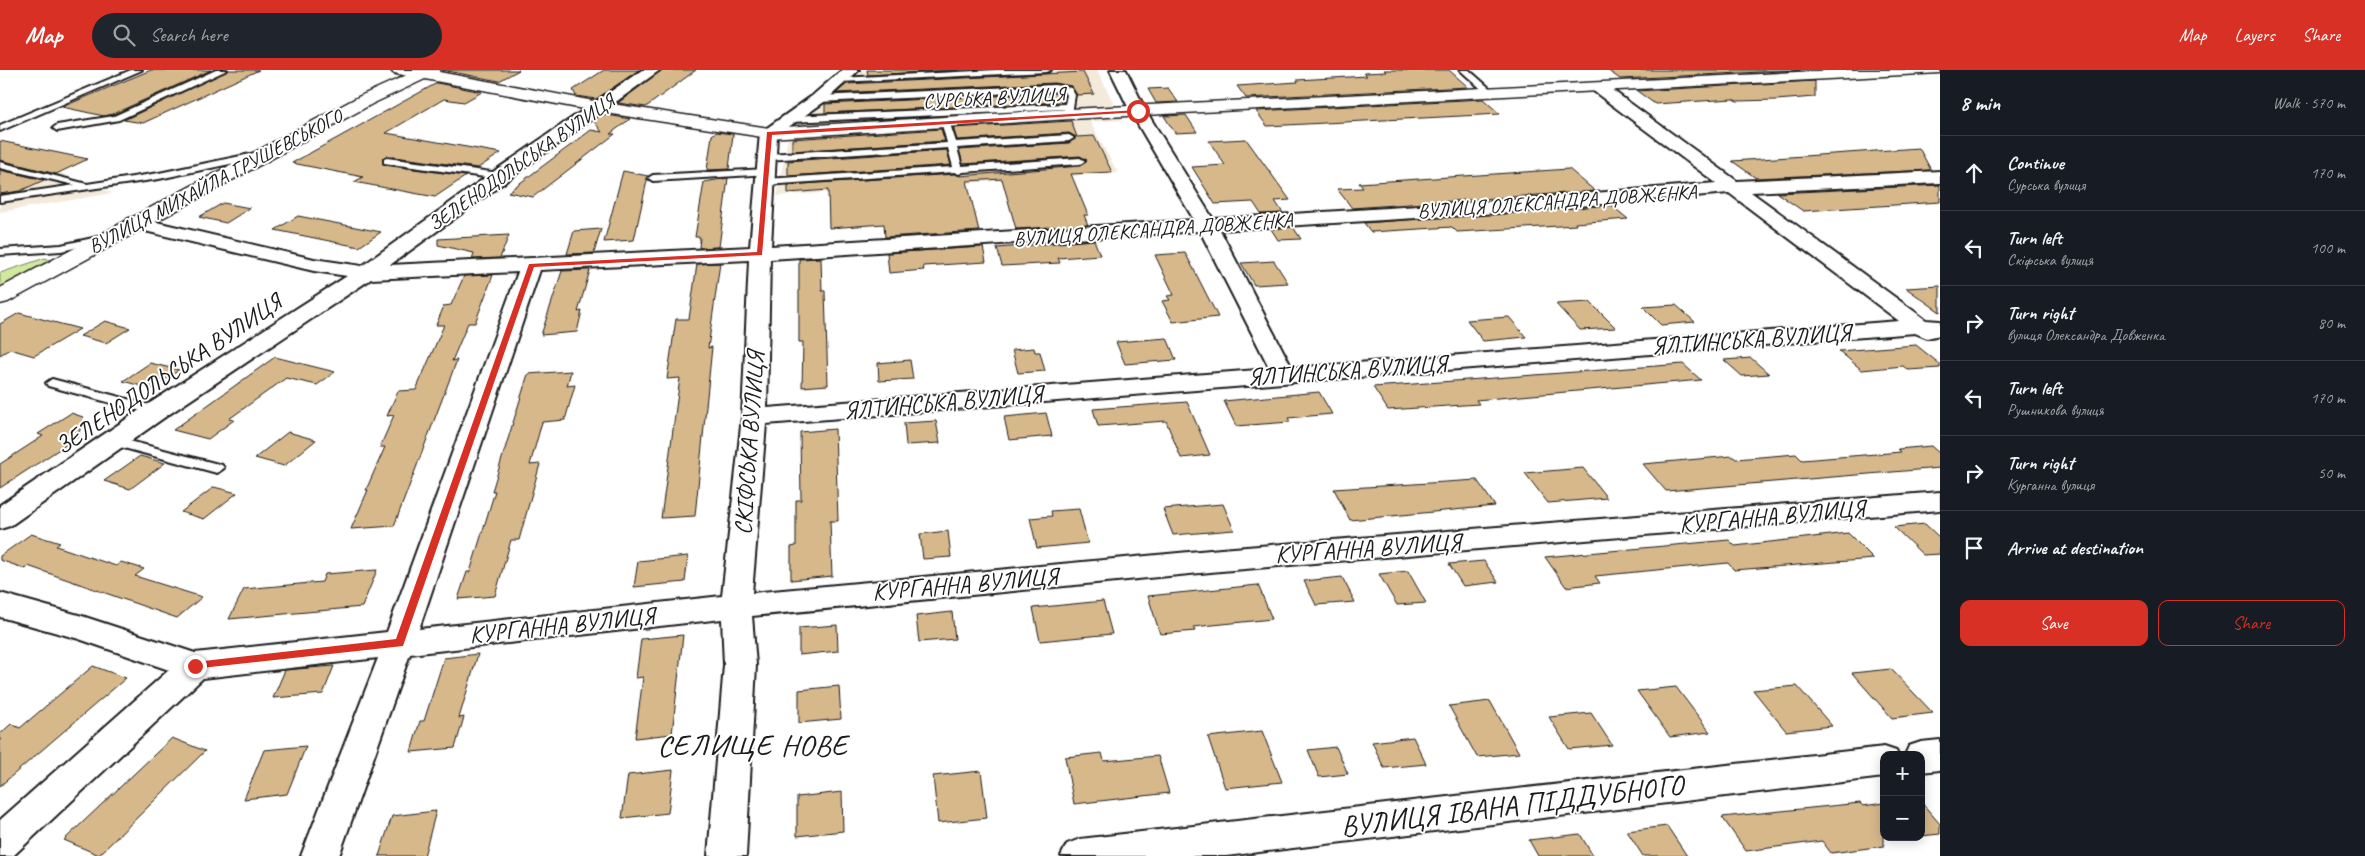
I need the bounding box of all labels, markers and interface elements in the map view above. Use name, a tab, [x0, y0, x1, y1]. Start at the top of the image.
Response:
search box	[92, 13, 442, 58]
text: Map	[25, 20, 62, 50]
icon: search	[110, 21, 138, 49]
text: Search here	[150, 23, 228, 47]
text: Map	[2179, 24, 2207, 46]
text: Layers	[2235, 24, 2274, 46]
text: Share	[2302, 24, 2340, 46]
street label: СУРСЬКА ВУЛИЦЯ	[923, 81, 1068, 114]
street label: ЗЕЛЕНОДОЛЬСЬКА ВУЛИЦЯ	[423, 87, 622, 236]
text: 8 min	[1960, 90, 2000, 116]
text: Walk · 570 m	[2273, 93, 2345, 113]
route start	[1127, 100, 1150, 123]
street label: ВУЛИЦЯ МИХАЙЛА ГРУШЕВСЬКОГО	[84, 103, 348, 259]
text: Continue	[2007, 151, 2064, 175]
icon: ahead	[1960, 159, 1988, 187]
text: 170 m	[2311, 163, 2345, 183]
text: Сурська вулиця	[2007, 175, 2085, 195]
street label: ВУЛИЦЯ ОЛЕКСАНДРА ДОВЖЕНКА	[1417, 179, 1698, 224]
street label: ВУЛИЦЯ ОЛЕКСАНДРА ДОВЖЕНКА	[1013, 207, 1294, 252]
text: Turn left	[2007, 226, 2062, 250]
icon: left	[1960, 234, 1988, 262]
text: 100 m	[2311, 238, 2345, 258]
text: Скіфська вулиця	[2007, 250, 2093, 270]
street label: ЗЕЛЕНОДОЛЬСЬКА ВУЛИЦЯ	[49, 285, 290, 461]
text: Turn right	[2007, 301, 2074, 325]
icon: right	[1960, 309, 1988, 337]
text: 80 m	[2318, 313, 2345, 333]
street label: ЯЛТИНСЬКА ВУЛИЦЯ	[1650, 317, 1855, 361]
text: вулиця Олександра Довженка	[2007, 325, 2164, 345]
street label: СКІФСЬКА ВУЛИЦЯ	[728, 346, 771, 536]
street label: ЯЛТИНСЬКА ВУЛИЦЯ	[1246, 348, 1451, 392]
text: Turn left	[2007, 376, 2062, 400]
street label: ЯЛТИНСЬКА ВУЛИЦЯ	[842, 378, 1047, 426]
icon: left	[1960, 384, 1988, 412]
text: 170 m	[2311, 388, 2345, 408]
text: Рушникова вулиця	[2007, 400, 2103, 420]
text: Turn right	[2007, 451, 2074, 475]
icon: right	[1960, 459, 1988, 487]
text: 50 m	[2318, 463, 2345, 483]
text: Курганна вулиця	[2007, 475, 2094, 495]
street label: КУРГАННА ВУЛИЦЯ	[1678, 493, 1869, 539]
street label: КУРГАННА ВУЛИЦЯ	[1274, 526, 1465, 569]
icon: arrive	[1960, 534, 1988, 562]
text: Arrive at destination	[2007, 536, 2143, 560]
street label: КУРГАННА ВУЛИЦЯ	[871, 561, 1062, 607]
street label: КУРГАННА ВУЛИЦЯ	[468, 600, 659, 650]
button: Save	[1960, 600, 2148, 646]
button: Share	[2158, 600, 2345, 646]
route end	[184, 655, 207, 678]
district label: СЕЛИЩЕ НОВЕ	[658, 726, 851, 764]
map controls	[1880, 751, 1925, 841]
button: +	[1880, 751, 1925, 796]
street label: ВУЛИЦЯ ІВАНА ПІДДУБНОГО	[1339, 766, 1689, 845]
button: −	[1880, 796, 1925, 841]

